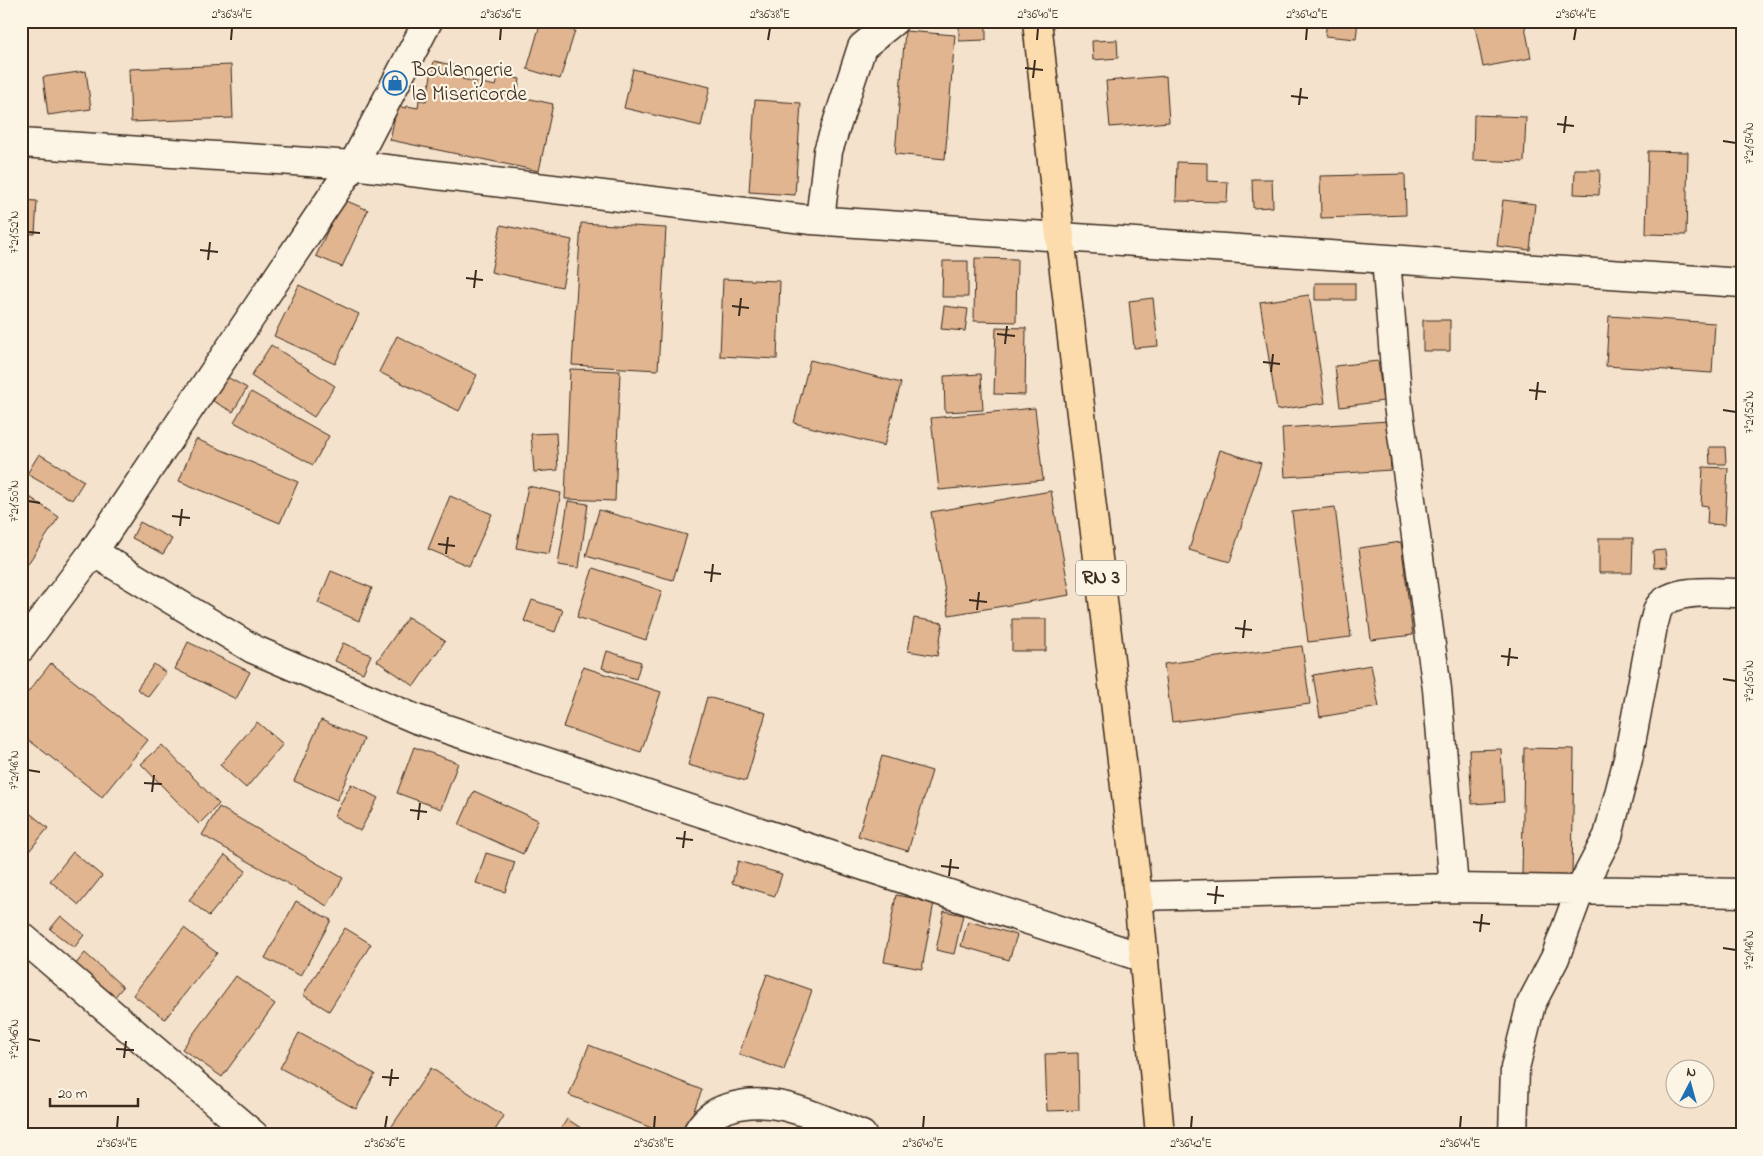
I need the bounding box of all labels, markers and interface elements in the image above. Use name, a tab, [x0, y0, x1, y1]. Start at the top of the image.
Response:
text: 2°36'34"E	[212, 6, 252, 24]
text: 2°36'36"E	[481, 6, 522, 24]
text: 2°36'38"E	[750, 6, 790, 24]
text: 2°36'40"E	[1018, 6, 1058, 24]
text: 2°36'42"E	[1286, 6, 1328, 24]
text: 2°36'44"E	[1556, 6, 1596, 24]
place label: Boulangerie la Misericorde	[411, 56, 528, 110]
shop icon: Boulangerie la Misericorde	[382, 70, 408, 96]
text: 7°21'54"N	[1741, 122, 1759, 164]
text: 7°21'52"N	[6, 211, 24, 253]
text: 7°21'52"N	[1741, 391, 1759, 433]
text: 7°21'50"N	[6, 480, 24, 522]
road number: RN 3	[1076, 560, 1126, 596]
text: 7°21'50"N	[1741, 660, 1759, 702]
text: 7°21'48"N	[6, 750, 24, 790]
text: 7°21'48"N	[1741, 930, 1759, 970]
text: 7°21'46"N	[6, 1019, 24, 1059]
north arrow	[1666, 1058, 1716, 1108]
text: N	[1685, 1062, 1697, 1083]
scale bar	[50, 1076, 138, 1108]
text: 20 m	[58, 1083, 88, 1105]
text: 2°36'34"E	[97, 1135, 137, 1153]
text: 2°36'36"E	[365, 1135, 406, 1153]
text: 2°36'38"E	[634, 1135, 674, 1153]
text: 2°36'40"E	[903, 1135, 943, 1153]
text: 2°36'42"E	[1170, 1135, 1212, 1153]
text: 2°36'44"E	[1440, 1135, 1480, 1153]

